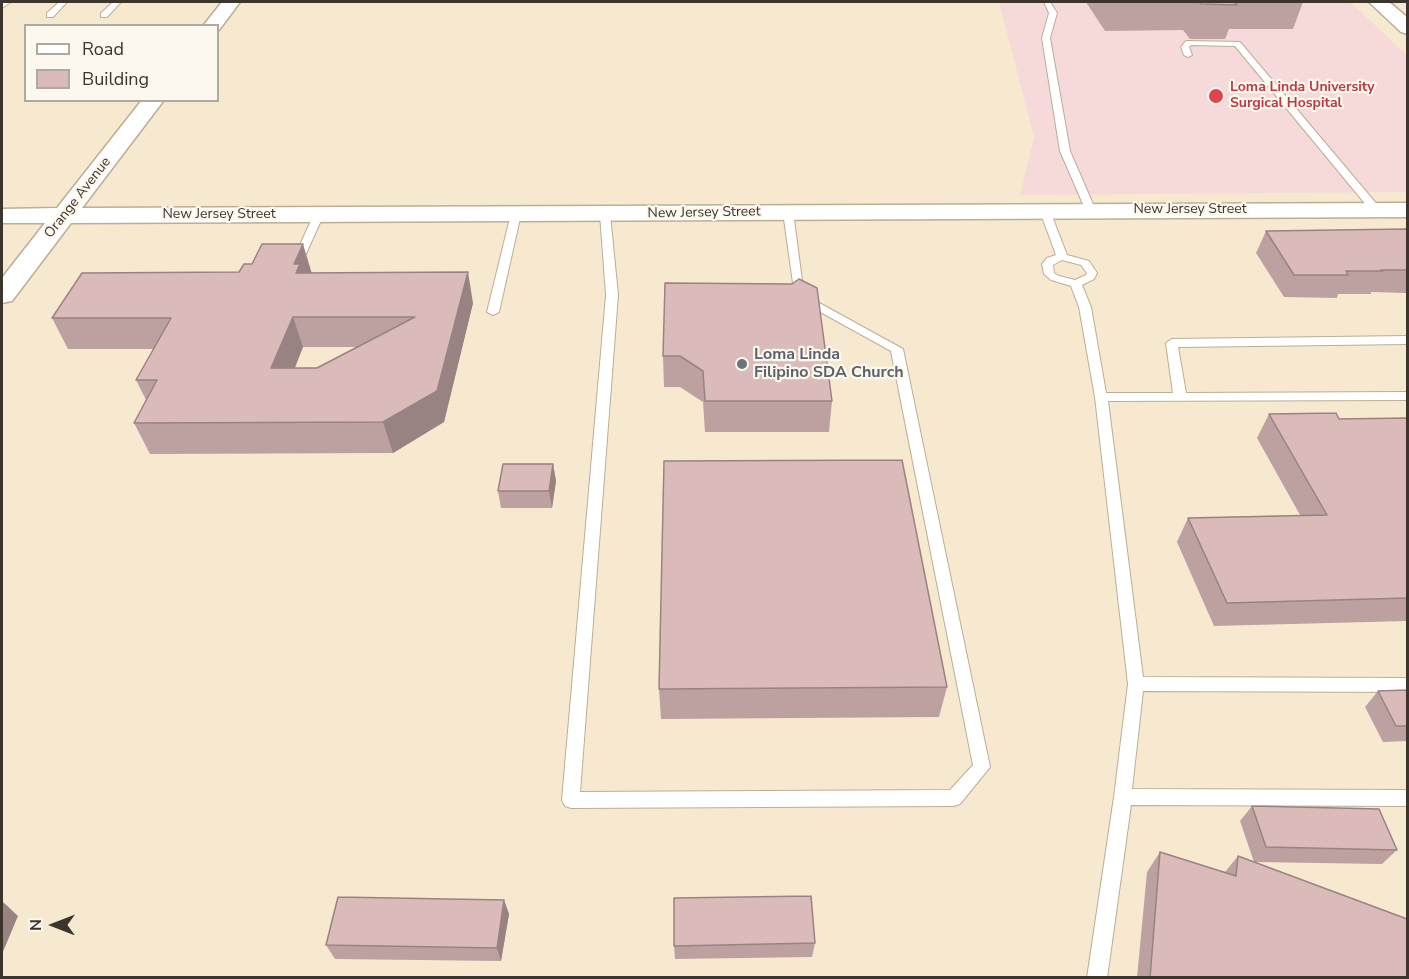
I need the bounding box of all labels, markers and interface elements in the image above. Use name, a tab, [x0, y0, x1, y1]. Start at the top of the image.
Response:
legend	[24, 24, 219, 102]
text: Road	[82, 37, 124, 61]
text: Building	[82, 67, 149, 91]
place label: Loma Linda University Surgical Hospital	[1230, 80, 1375, 112]
marker: Loma Linda University Surgical Hospital	[1207, 87, 1225, 105]
street label: Orange Avenue	[41, 154, 115, 242]
street label: New Jersey Street	[1133, 202, 1247, 218]
street label: New Jersey Street	[647, 204, 761, 222]
street label: New Jersey Street	[162, 207, 276, 223]
place label: Loma Linda Filipino SDA Church	[754, 345, 904, 383]
marker: Loma Linda Filipino SDA Church	[735, 357, 749, 371]
north arrow	[24, 895, 84, 955]
text: N	[25, 919, 47, 931]

